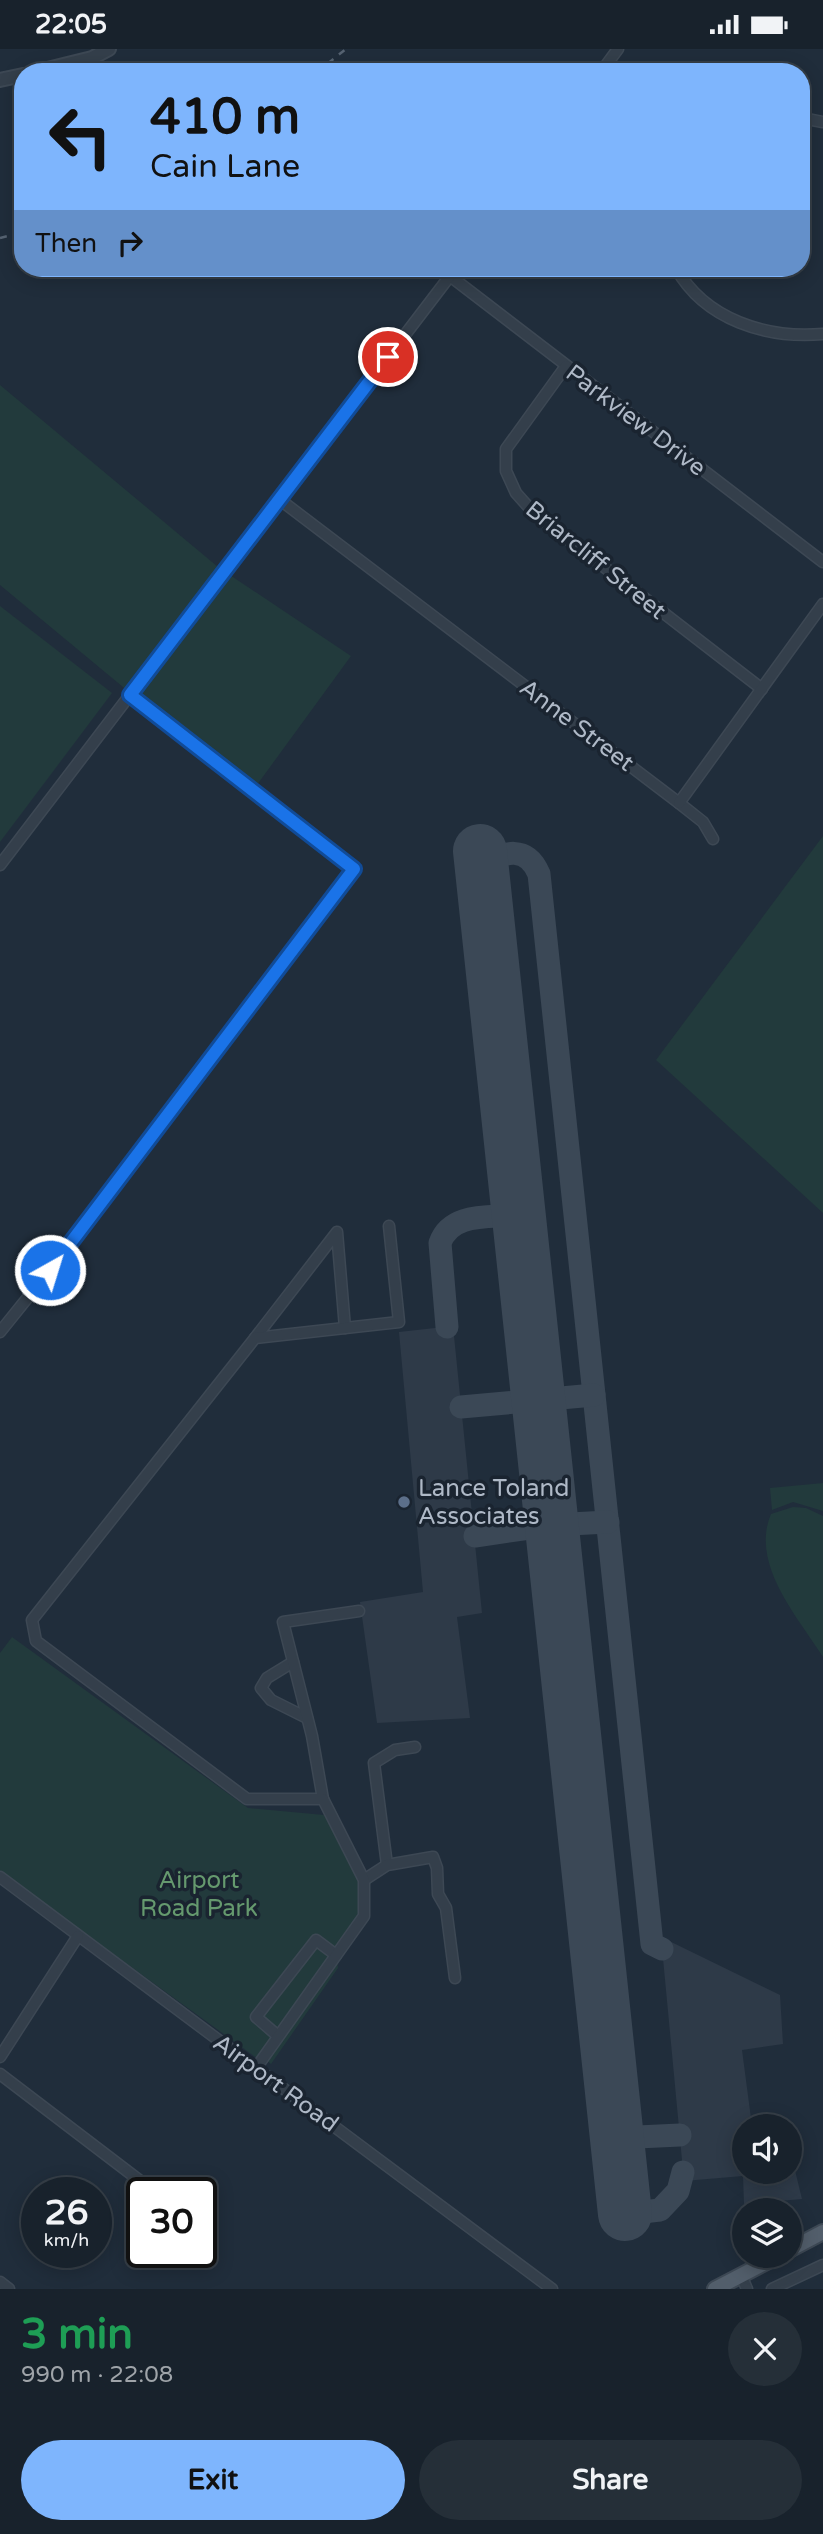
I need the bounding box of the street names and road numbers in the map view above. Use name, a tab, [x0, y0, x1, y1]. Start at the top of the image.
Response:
street label: Parkview Drive	[560, 358, 711, 482]
street label: Briarcliff Street	[520, 495, 672, 626]
street label: Anne Street	[514, 673, 640, 778]
street label: Airport Road	[207, 2028, 344, 2139]

